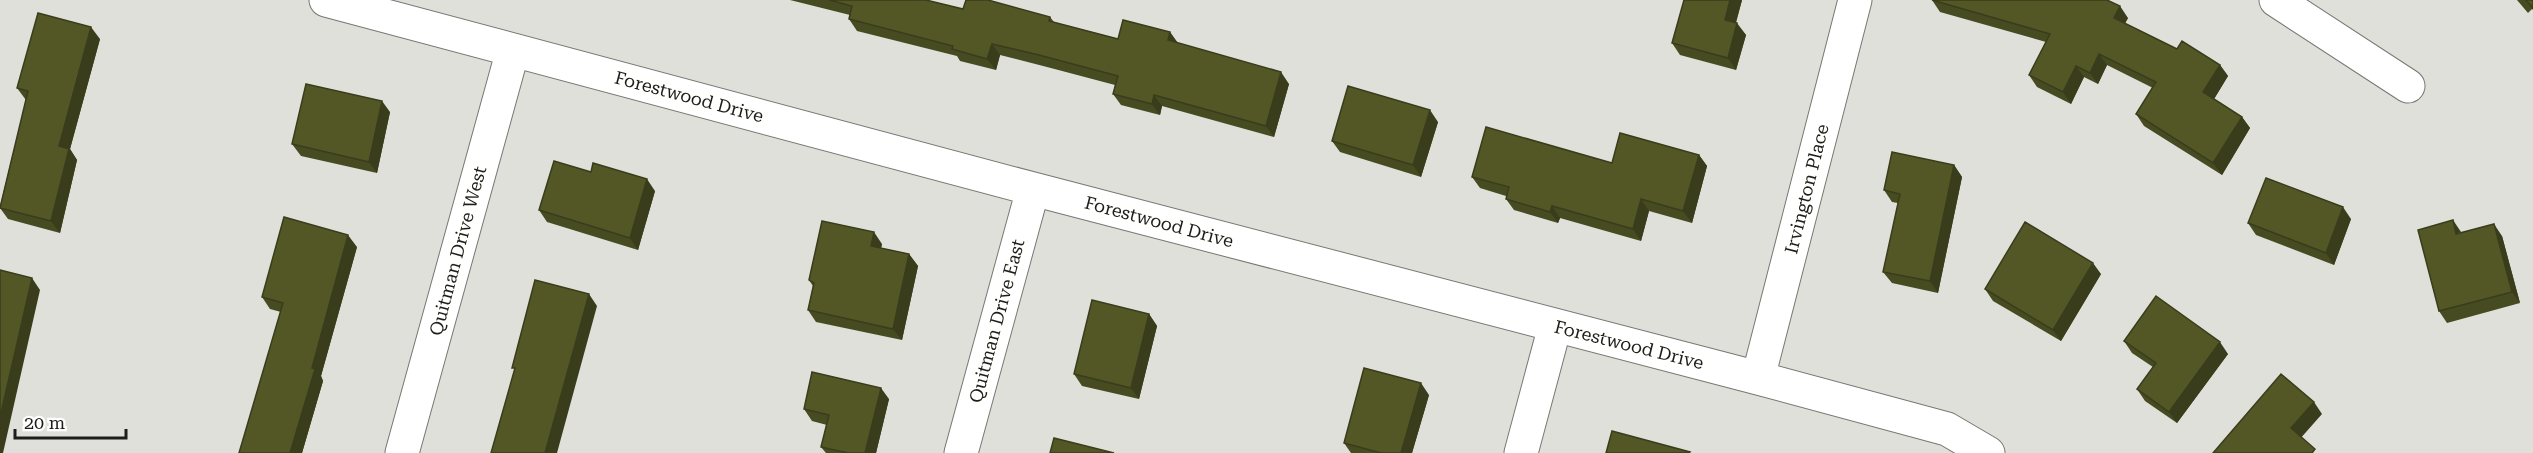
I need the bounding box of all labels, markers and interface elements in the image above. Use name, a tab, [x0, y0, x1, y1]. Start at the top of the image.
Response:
street label: Forestwood Drive	[612, 67, 766, 127]
street label: Irvington Place	[1780, 122, 1833, 256]
street label: Quitman Drive West	[425, 164, 490, 338]
street label: Forestwood Drive	[1082, 192, 1236, 252]
street label: Quitman Drive East	[965, 236, 1029, 405]
street label: Forestwood Drive	[1552, 316, 1706, 373]
scale bar	[15, 402, 126, 440]
text: 20 m	[24, 412, 65, 433]

